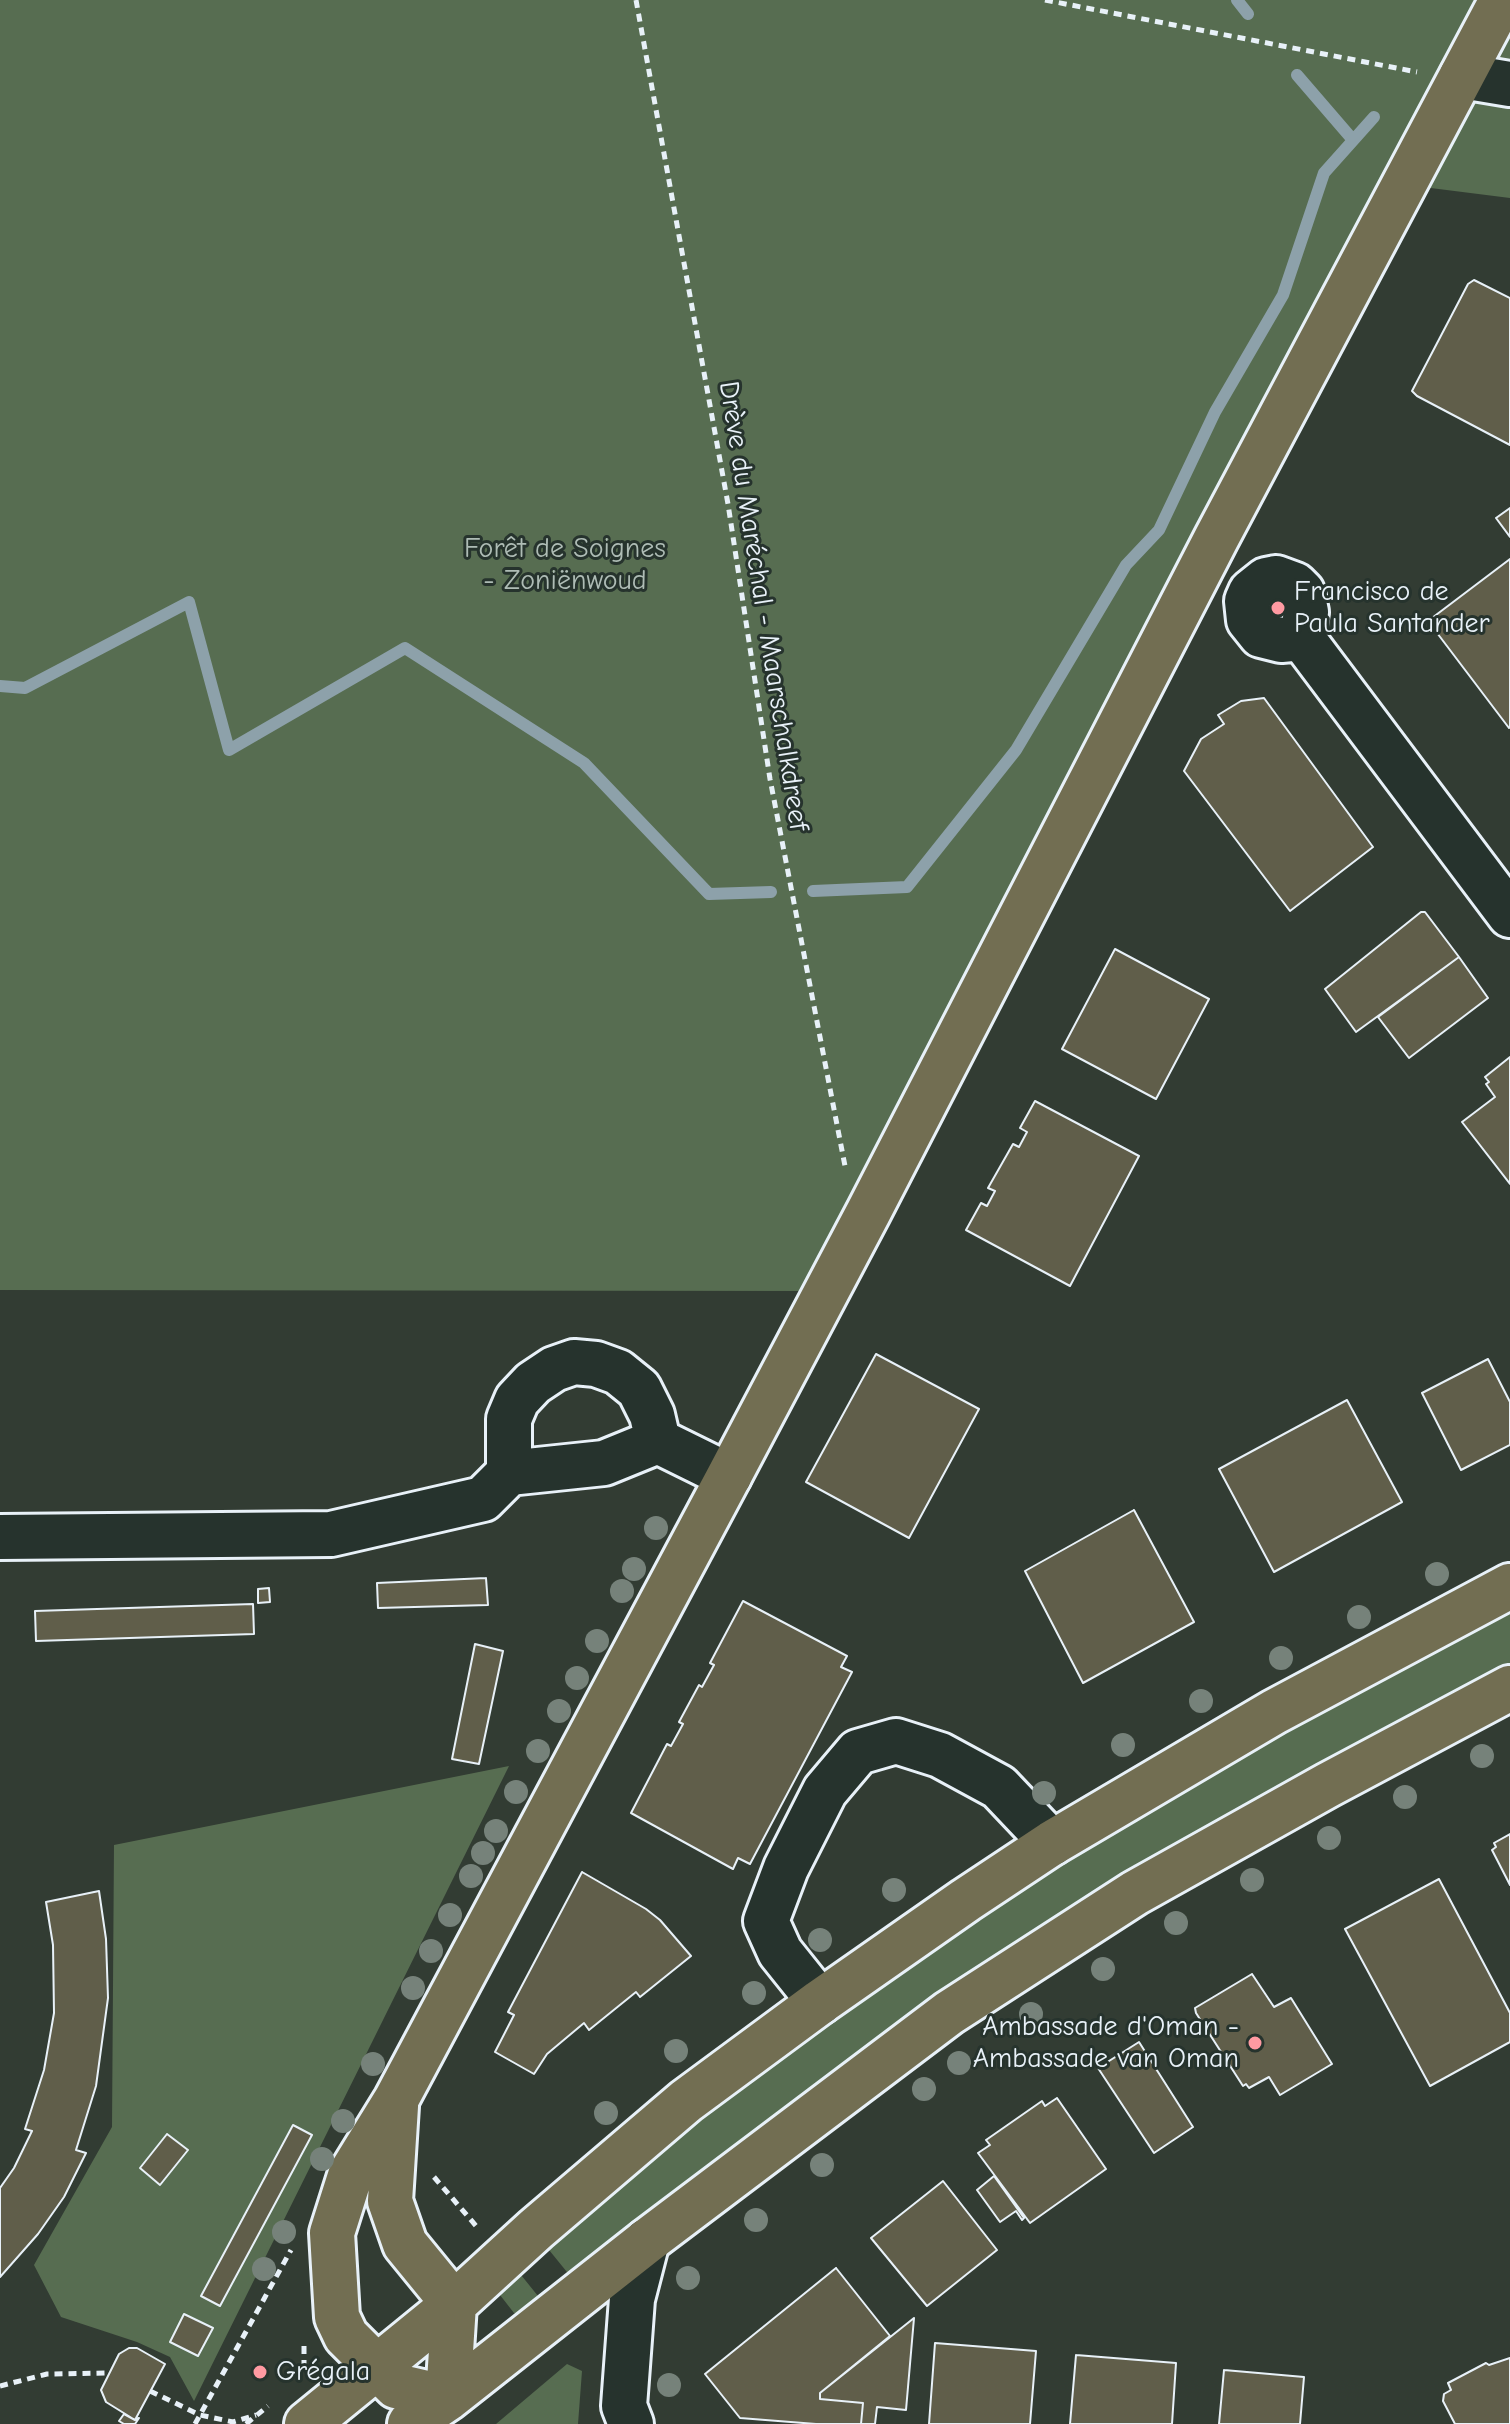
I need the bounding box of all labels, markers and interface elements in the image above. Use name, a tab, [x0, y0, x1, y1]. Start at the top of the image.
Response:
street label: Drève du Maréchal - Maarschalkdreef	[711, 379, 815, 833]
park label: Forêt de Soignes - Zoniënwoud	[464, 532, 666, 598]
place label: Francisco de Paula Santander	[1294, 575, 1490, 641]
marker: Francisco de Paula Santander	[1269, 599, 1287, 617]
place label: Ambassade d'Oman - Ambassade van Oman	[973, 2010, 1239, 2076]
marker: Ambassade d'Oman - Ambassade van Oman	[1246, 2034, 1264, 2052]
place label: Grégala	[276, 2355, 370, 2389]
marker: Grégala	[251, 2363, 269, 2381]

